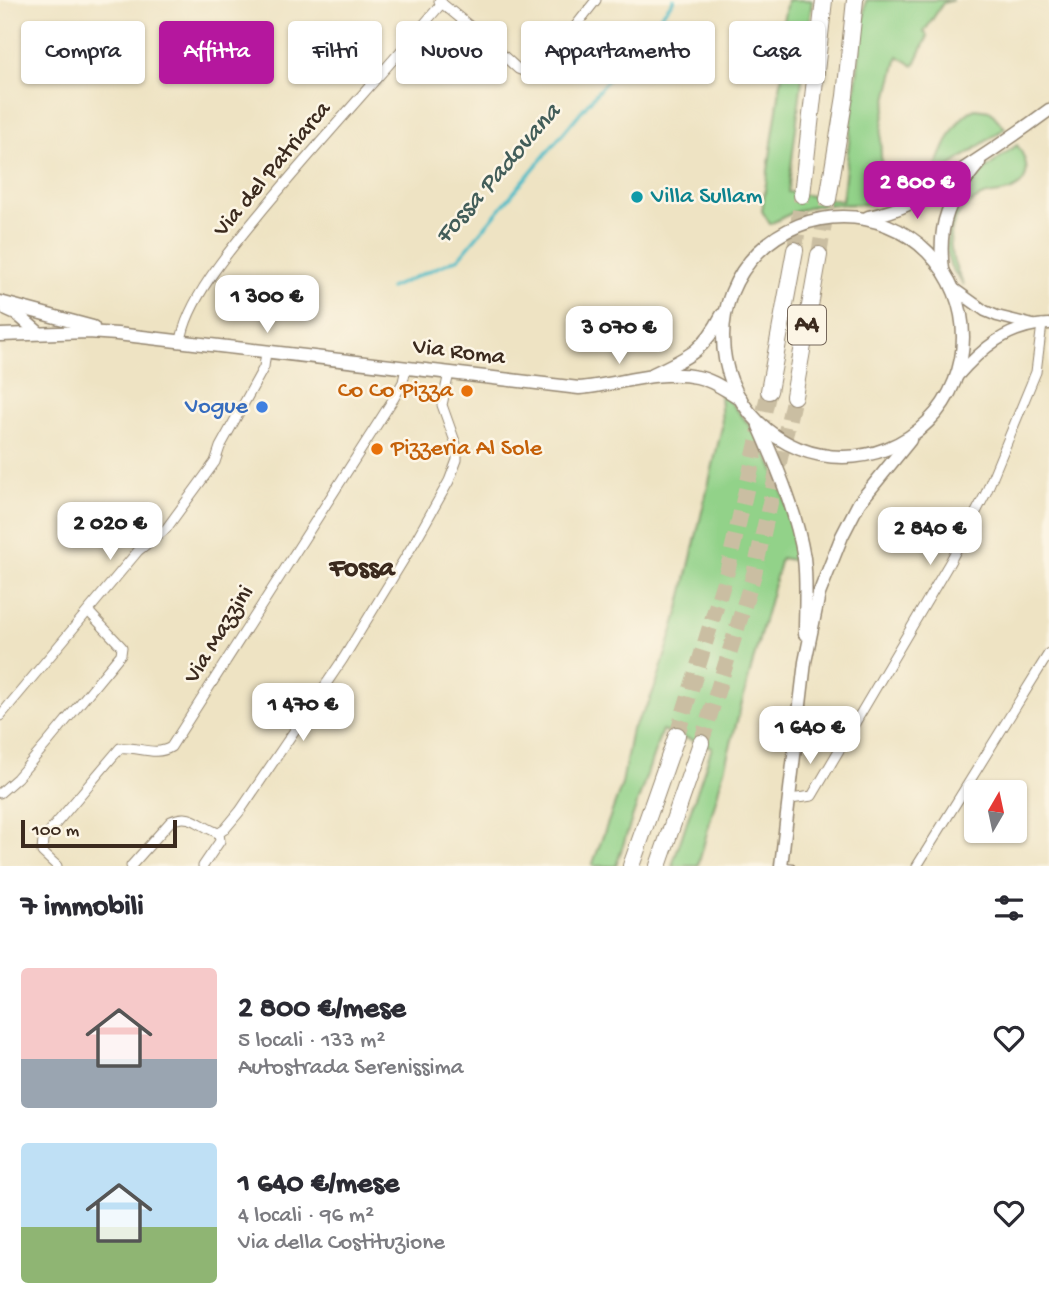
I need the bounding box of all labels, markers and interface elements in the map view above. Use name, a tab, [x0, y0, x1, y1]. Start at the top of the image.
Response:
chip: Compra	[21, 21, 145, 84]
chip: Affitta	[159, 21, 274, 84]
chip: Filtri	[288, 21, 382, 84]
chip: Nuovo	[396, 21, 507, 84]
chip: Appartamento	[521, 21, 715, 84]
chip: Casa	[729, 21, 825, 84]
street label: Via del Patriarca	[207, 96, 339, 245]
water label: Fossa Padovana	[429, 97, 570, 252]
pin: 2 800 €	[852, 162, 982, 221]
text: 2 800 €	[880, 170, 954, 197]
place label: Villa Sullam	[650, 183, 762, 212]
marker: Villa Sullam	[629, 189, 645, 205]
pin: 1 300 €	[202, 276, 332, 335]
text: 1 300 €	[231, 284, 303, 311]
pin: 3 070 €	[554, 306, 684, 366]
road number: A4	[788, 306, 826, 344]
text: 3 070 €	[582, 315, 656, 342]
street label: Via Roma	[410, 333, 508, 373]
place label: Co Co Pizza	[338, 377, 454, 406]
marker: Co Co Pizza	[459, 383, 475, 399]
place label: Vogue	[184, 393, 249, 422]
marker: Vogue	[254, 399, 270, 415]
place label: Pizzeria Al Sole	[390, 435, 543, 464]
marker: Pizzeria Al Sole	[369, 441, 385, 457]
pin: 2 020 €	[45, 503, 175, 562]
pin: 2 840 €	[865, 508, 995, 567]
text: 2 020 €	[73, 511, 147, 538]
text: 2 840 €	[894, 516, 966, 543]
district label: Fossa	[328, 553, 396, 586]
street label: Via Mazzini	[178, 580, 262, 690]
pin: 1 470 €	[238, 684, 368, 743]
text: 1 470 €	[268, 692, 338, 719]
pin: 1 640 €	[745, 706, 875, 766]
text: 1 640 €	[775, 715, 845, 742]
north arrow	[964, 780, 1027, 844]
map controls	[964, 780, 1027, 843]
scale bar	[21, 817, 177, 849]
text: 100 m	[32, 820, 79, 843]
icon: filters	[990, 889, 1028, 927]
text: 7 immobili	[21, 891, 144, 926]
text: 2 800 €/mese	[238, 993, 406, 1028]
icon: home	[77, 996, 161, 1080]
icon: heart	[990, 1019, 1028, 1057]
text: 5 locali · 133 m²	[238, 1028, 385, 1055]
text: Autostrada Serenissima	[238, 1055, 464, 1082]
text: 1 640 €/mese	[238, 1168, 399, 1203]
icon: home	[77, 1171, 161, 1255]
icon: heart	[990, 1194, 1028, 1232]
text: 4 locali · 96 m²	[238, 1203, 374, 1230]
text: Via della Costituzione	[238, 1230, 445, 1257]

